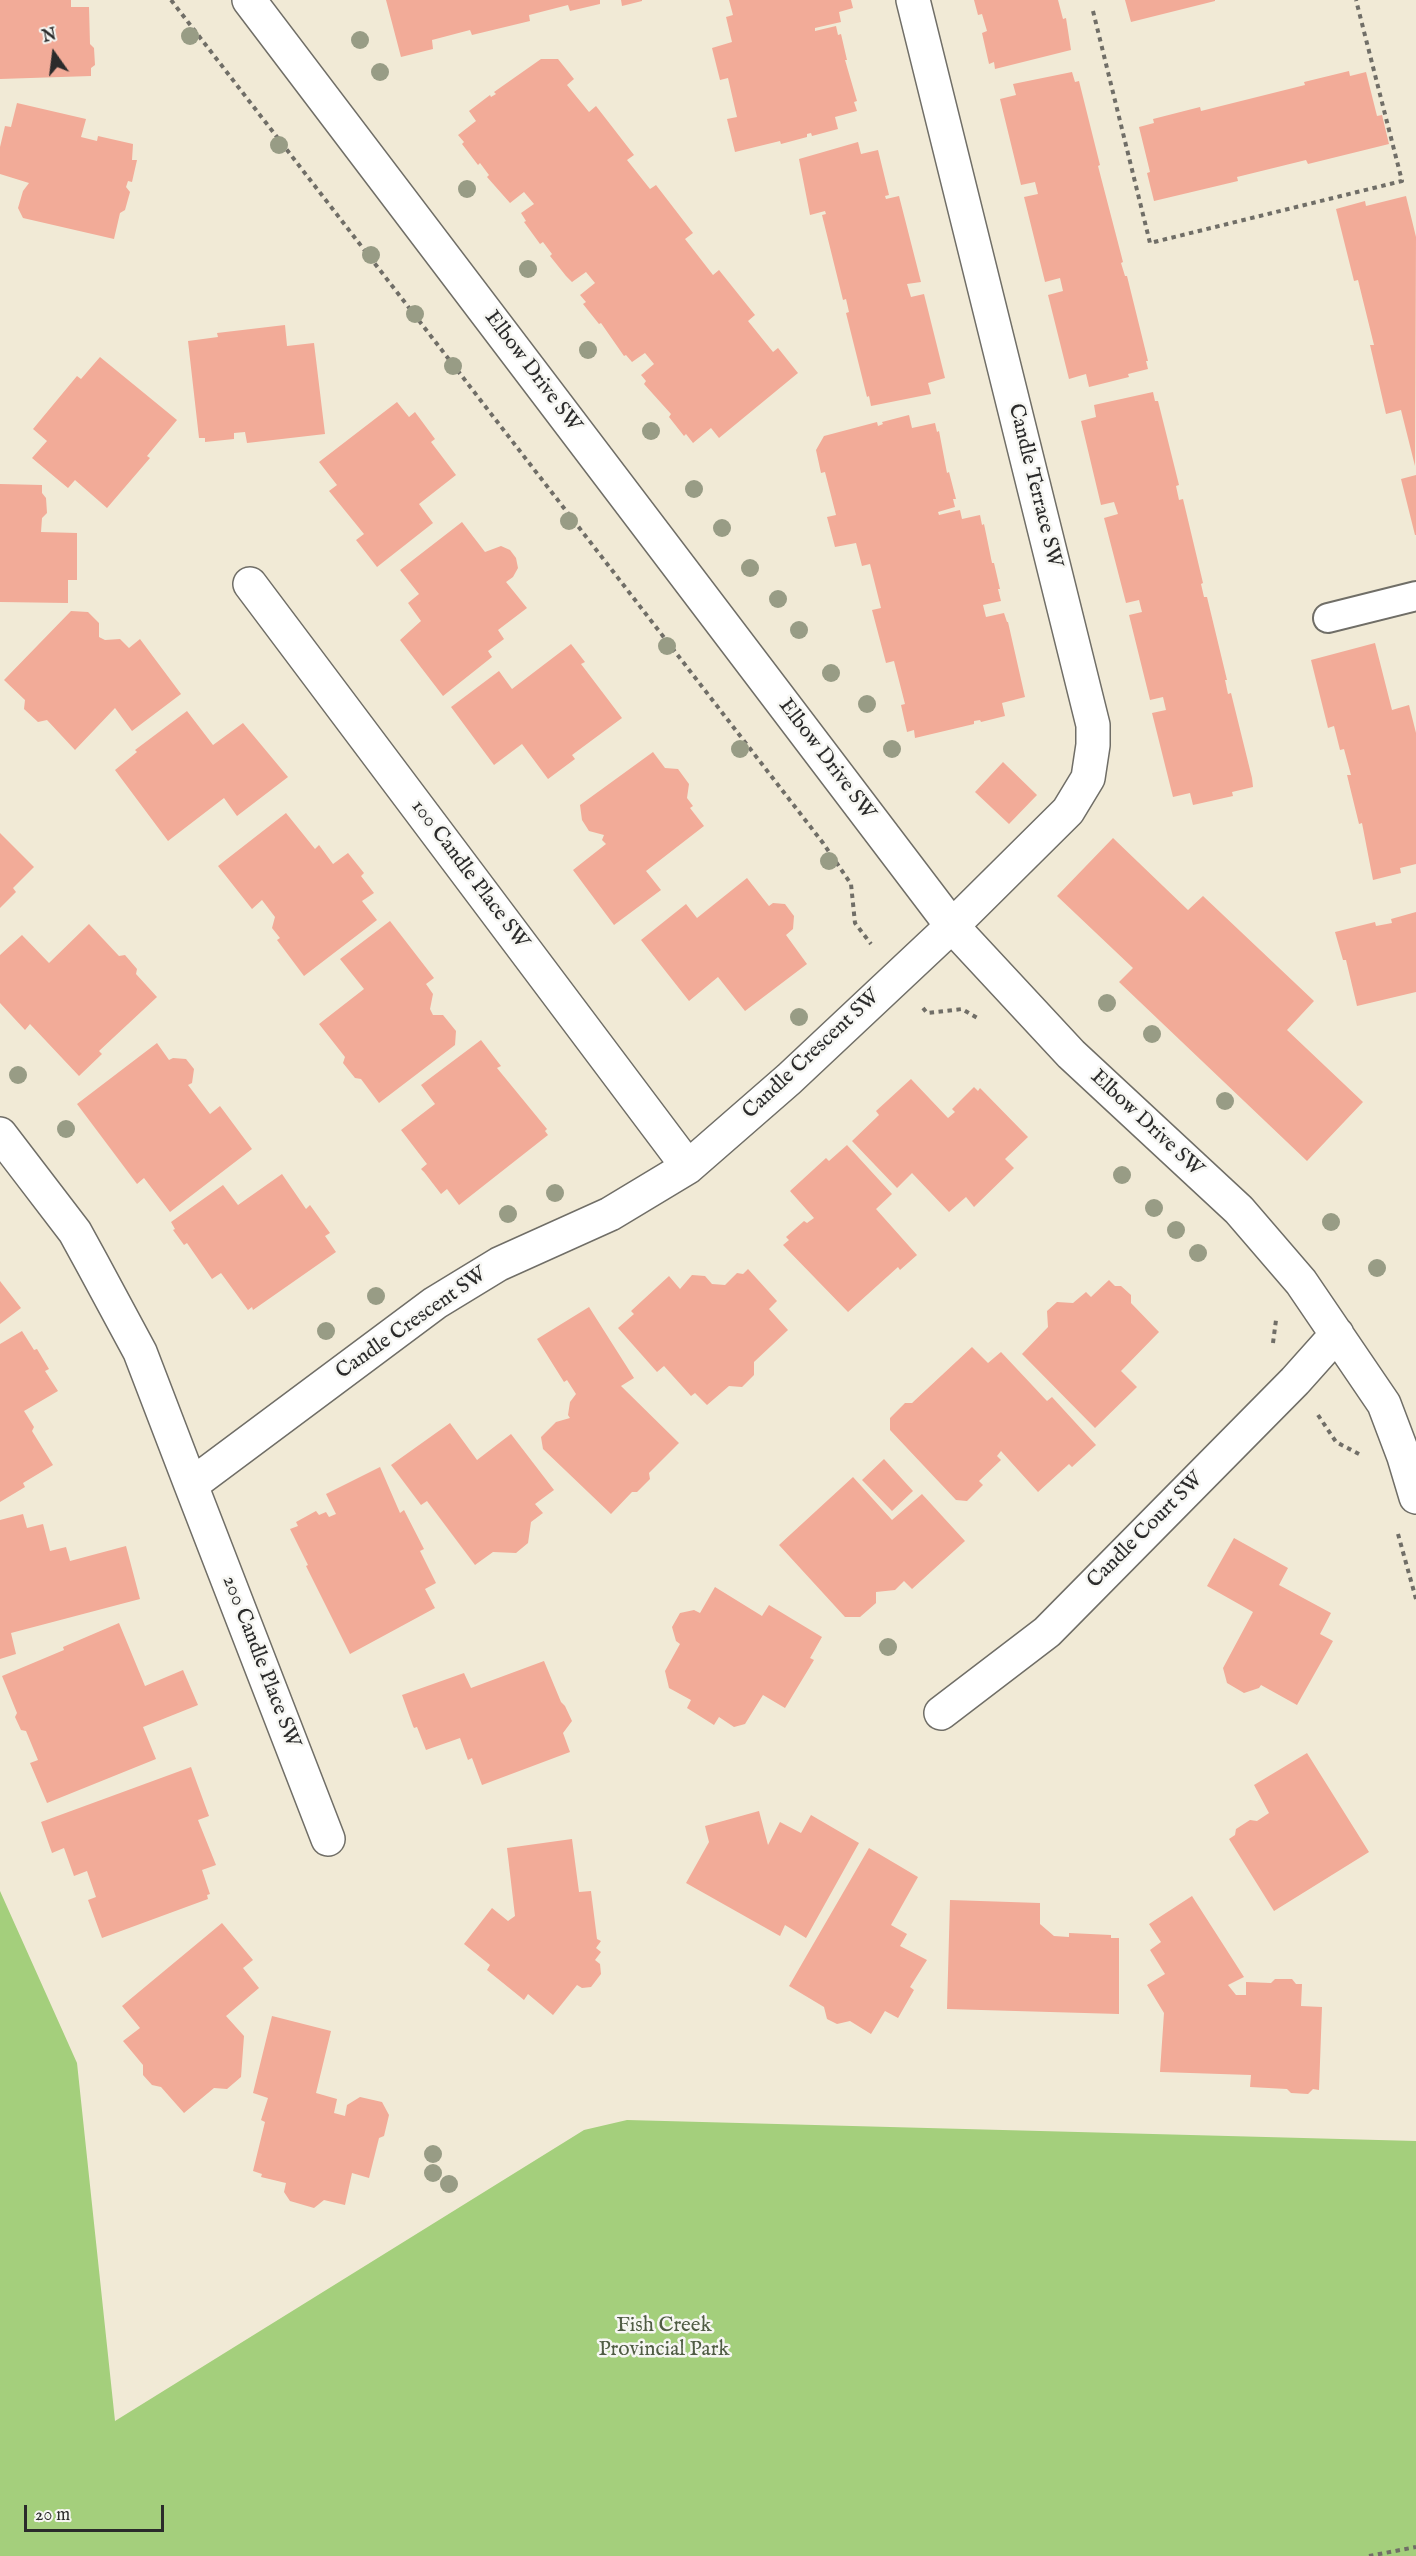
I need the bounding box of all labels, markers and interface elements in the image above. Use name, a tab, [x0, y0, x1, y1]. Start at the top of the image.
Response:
north arrow	[24, 24, 84, 84]
text: N	[41, 25, 59, 48]
street label: Elbow Drive SW	[478, 306, 586, 438]
street label: Candle Terrace SW	[1001, 401, 1067, 571]
street label: Elbow Drive SW	[772, 694, 880, 826]
street label: 100 Candle Place SW	[405, 795, 533, 955]
street label: Candle Crescent SW	[738, 985, 886, 1125]
street label: Elbow Drive SW	[1084, 1065, 1208, 1183]
street label: Candle Crescent SW	[332, 1263, 492, 1385]
street label: Candle Court SW	[1083, 1468, 1209, 1594]
street label: 200 Candle Place SW	[216, 1572, 304, 1752]
park label: Fish Creek Provincial Park	[598, 2314, 730, 2364]
scale bar	[27, 2493, 166, 2531]
text: 20 m	[35, 2504, 70, 2527]

